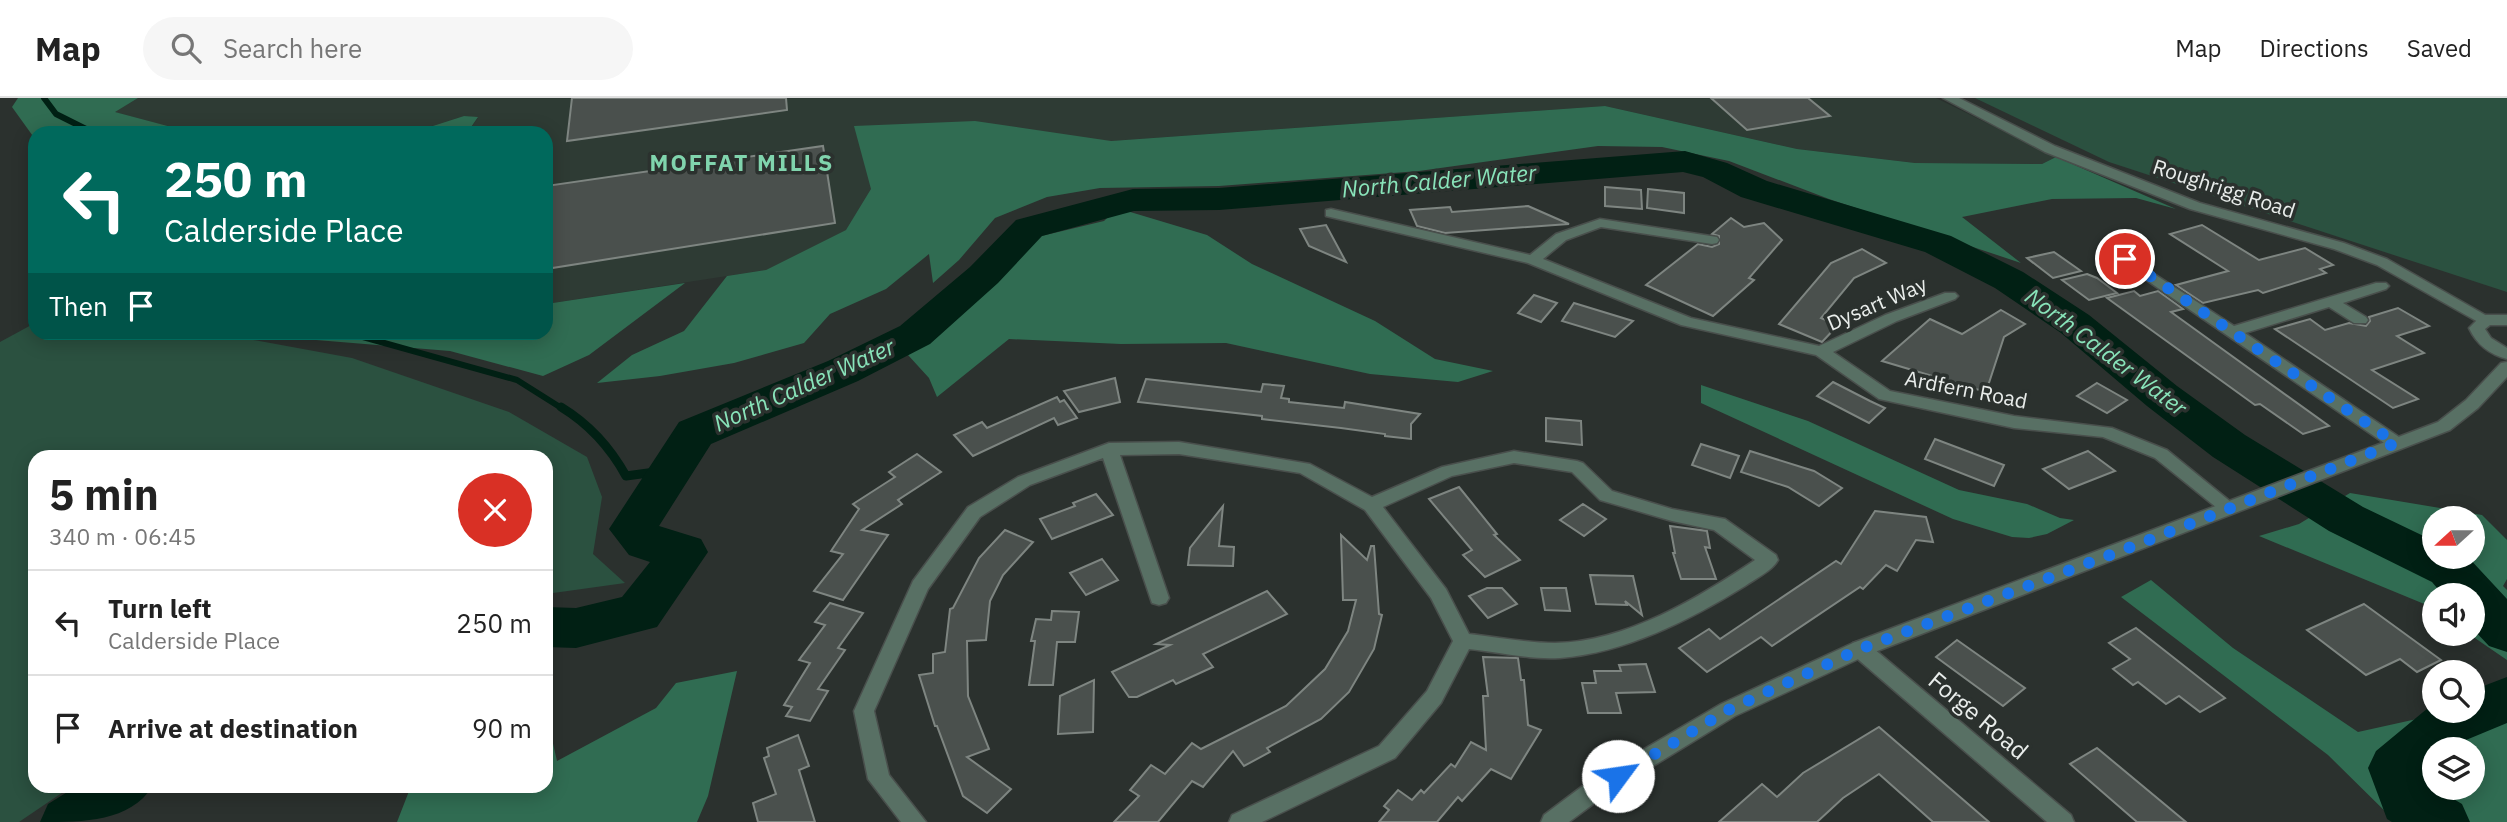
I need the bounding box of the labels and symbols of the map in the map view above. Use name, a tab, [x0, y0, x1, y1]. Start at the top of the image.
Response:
district label: MOFFAT MILLS	[650, 147, 834, 177]
street label: Roughrigg Road	[2149, 152, 2299, 224]
water label: North Calder Water	[1340, 157, 1538, 203]
pin	[2095, 229, 2155, 289]
street label: Dysart Way	[1822, 269, 1931, 337]
water label: North Calder Water	[2020, 281, 2194, 422]
water label: North Calder Water	[708, 330, 899, 437]
street label: Ardfern Road	[1902, 363, 2030, 415]
north arrow	[2422, 506, 2485, 569]
street label: Forge Road	[1922, 664, 2035, 766]
position arrow	[1581, 739, 1655, 813]

